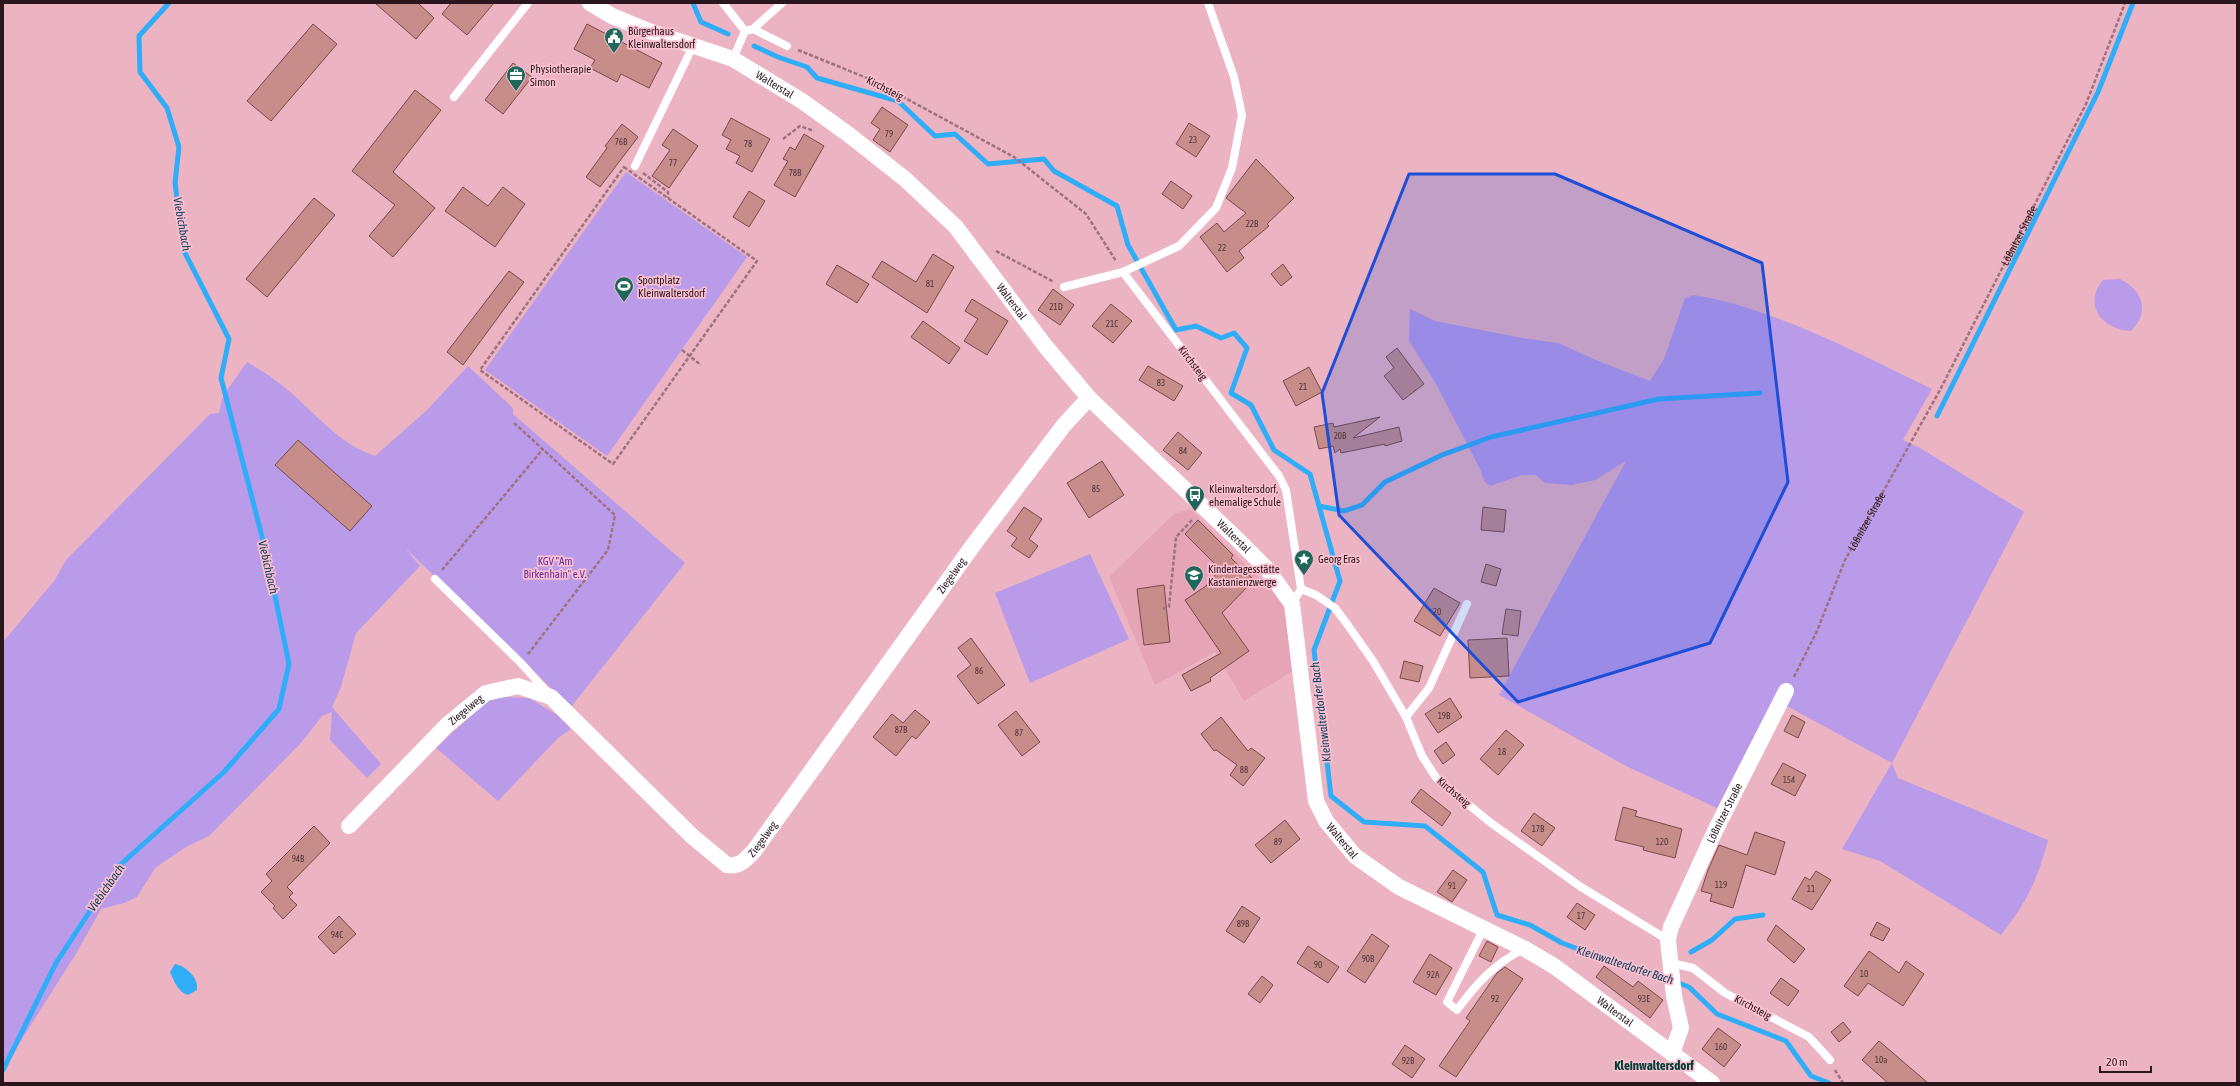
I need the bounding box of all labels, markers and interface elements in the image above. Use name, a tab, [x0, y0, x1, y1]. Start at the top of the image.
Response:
place label: Bürgerhaus Kleinwaltersdorf	[628, 25, 695, 50]
public building icon: Bürgerhaus Kleinwaltersdorf	[603, 26, 625, 54]
place label: Physiotherapie Simon	[530, 63, 591, 88]
office icon: Physiotherapie Simon	[505, 64, 527, 92]
street label: Walterstal	[754, 68, 796, 101]
street label: Kirchsteig	[865, 74, 906, 102]
house number: 79	[885, 129, 893, 139]
house number: 23	[1189, 135, 1197, 145]
house number: 76B	[615, 137, 628, 147]
house number: 78	[744, 139, 752, 149]
house number: 77	[669, 158, 677, 168]
house number: 78B	[789, 168, 802, 178]
water label: Viebichbach	[170, 196, 194, 252]
street label: Lößnitzer Straße	[1999, 204, 2039, 267]
house number: 22B	[1246, 219, 1259, 229]
house number: 22	[1218, 243, 1226, 253]
place label: Sportplatz Kleinwaltersdorf	[638, 274, 705, 299]
sports icon: Sportplatz Kleinwaltersdorf	[613, 275, 635, 303]
house number: 81	[926, 279, 934, 289]
street label: Walterstal	[994, 281, 1029, 322]
house number: 21D	[1049, 302, 1063, 312]
house number: 21C	[1106, 319, 1118, 329]
street label: Kirchsteig	[1176, 344, 1210, 383]
house number: 83	[1157, 378, 1165, 388]
house number: 21	[1299, 382, 1307, 392]
house number: 20B	[1334, 431, 1347, 441]
house number: 84	[1179, 446, 1187, 456]
place label: Kleinwaltersdorf, ehemalige Schule	[1209, 483, 1281, 508]
house number: 85	[1092, 484, 1100, 494]
bus stop icon: Kleinwaltersdorf, ehemalige Schule	[1184, 484, 1206, 512]
street label: Lößnitzer Straße	[1845, 490, 1888, 553]
street label: Walterstal	[1215, 517, 1253, 555]
water label: Viebichbach	[255, 539, 281, 595]
place icon: Georg Eras	[1293, 548, 1315, 576]
place label: Georg Eras	[1318, 553, 1360, 565]
park label: KGV "Am Birkenhain" e.V.	[524, 555, 587, 580]
street label: Ziegelweg	[935, 555, 968, 596]
place label: Kindertagesstätte Kastanienzwerge	[1208, 563, 1280, 588]
school or university icon: Kindertagesstätte Kastanienzwerge	[1183, 564, 1205, 592]
house number: 20	[1433, 607, 1441, 617]
water label: Kleinwalterdorfer Bach	[1308, 661, 1334, 763]
house number: 86	[975, 666, 983, 676]
street label: Ziegelweg	[446, 692, 486, 727]
house number: 19B	[1438, 711, 1451, 721]
house number: 87B	[895, 725, 908, 735]
house number: 87	[1015, 728, 1023, 738]
house number: 18	[1498, 747, 1506, 757]
house number: 88	[1240, 765, 1248, 775]
street label: Kirchsteig	[1435, 775, 1473, 810]
house number: 154	[1783, 775, 1795, 785]
street label: Lößnitzer Straße	[1704, 781, 1744, 845]
street label: Ziegelweg	[746, 819, 780, 859]
street label: Walterstal	[1324, 821, 1360, 861]
house number: 17B	[1532, 824, 1545, 834]
house number: 89	[1274, 837, 1282, 847]
house number: 120	[1656, 837, 1668, 847]
house number: 94B	[292, 854, 305, 864]
water label: Viebichbach	[85, 862, 127, 914]
house number: 119	[1715, 880, 1727, 890]
house number: 91	[1448, 881, 1456, 891]
house number: 11	[1807, 884, 1815, 894]
house number: 17	[1577, 911, 1585, 921]
house number: 89B	[1237, 919, 1250, 929]
house number: 94C	[331, 930, 343, 940]
water label: Kleinwalterdorfer Bach	[1575, 943, 1675, 987]
house number: 90B	[1362, 954, 1375, 964]
house number: 90	[1314, 960, 1322, 970]
house number: 10	[1860, 969, 1868, 979]
house number: 92A	[1427, 970, 1440, 980]
street label: Kirchsteig	[1733, 992, 1774, 1022]
house number: 92	[1491, 994, 1499, 1004]
street label: Walterstal	[1595, 994, 1636, 1029]
house number: 93E	[1638, 994, 1650, 1004]
house number: 160	[1715, 1042, 1727, 1052]
scale bar	[2100, 1048, 2151, 1074]
house number: 10a	[1875, 1055, 1887, 1065]
text: 20 m	[2106, 1055, 2128, 1069]
house number: 92B	[1402, 1056, 1415, 1066]
district label: Kleinwaltersdorf	[1614, 1058, 1694, 1073]

